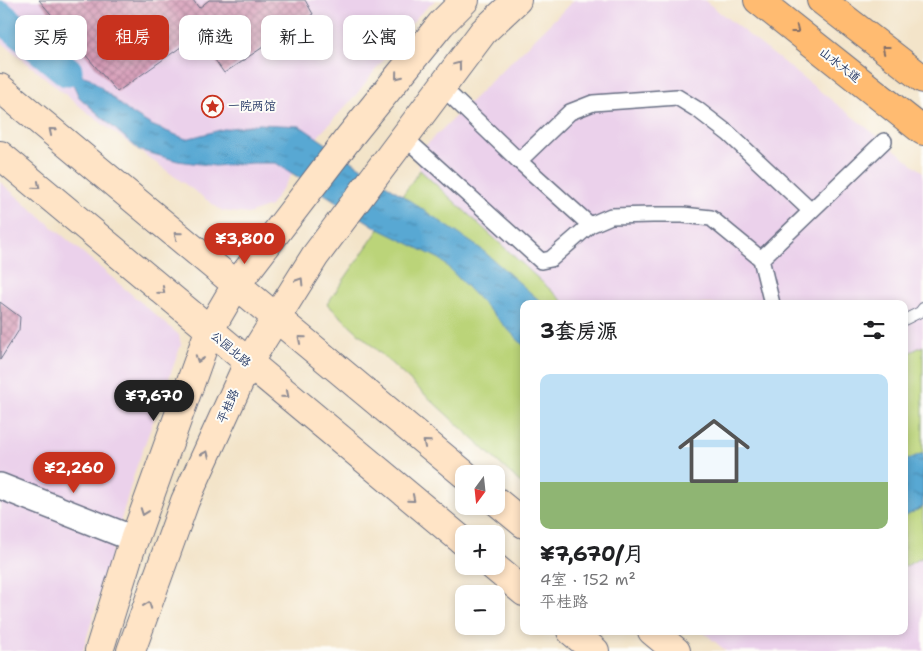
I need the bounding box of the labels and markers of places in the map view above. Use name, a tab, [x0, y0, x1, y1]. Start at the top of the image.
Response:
place icon: 一院两馆	[200, 94, 224, 118]
place label: 一院两馆	[228, 98, 276, 114]
pin: ¥3,800	[204, 222, 286, 265]
pin: ¥7,670	[113, 380, 195, 422]
pin: ¥2,260	[33, 452, 115, 494]

